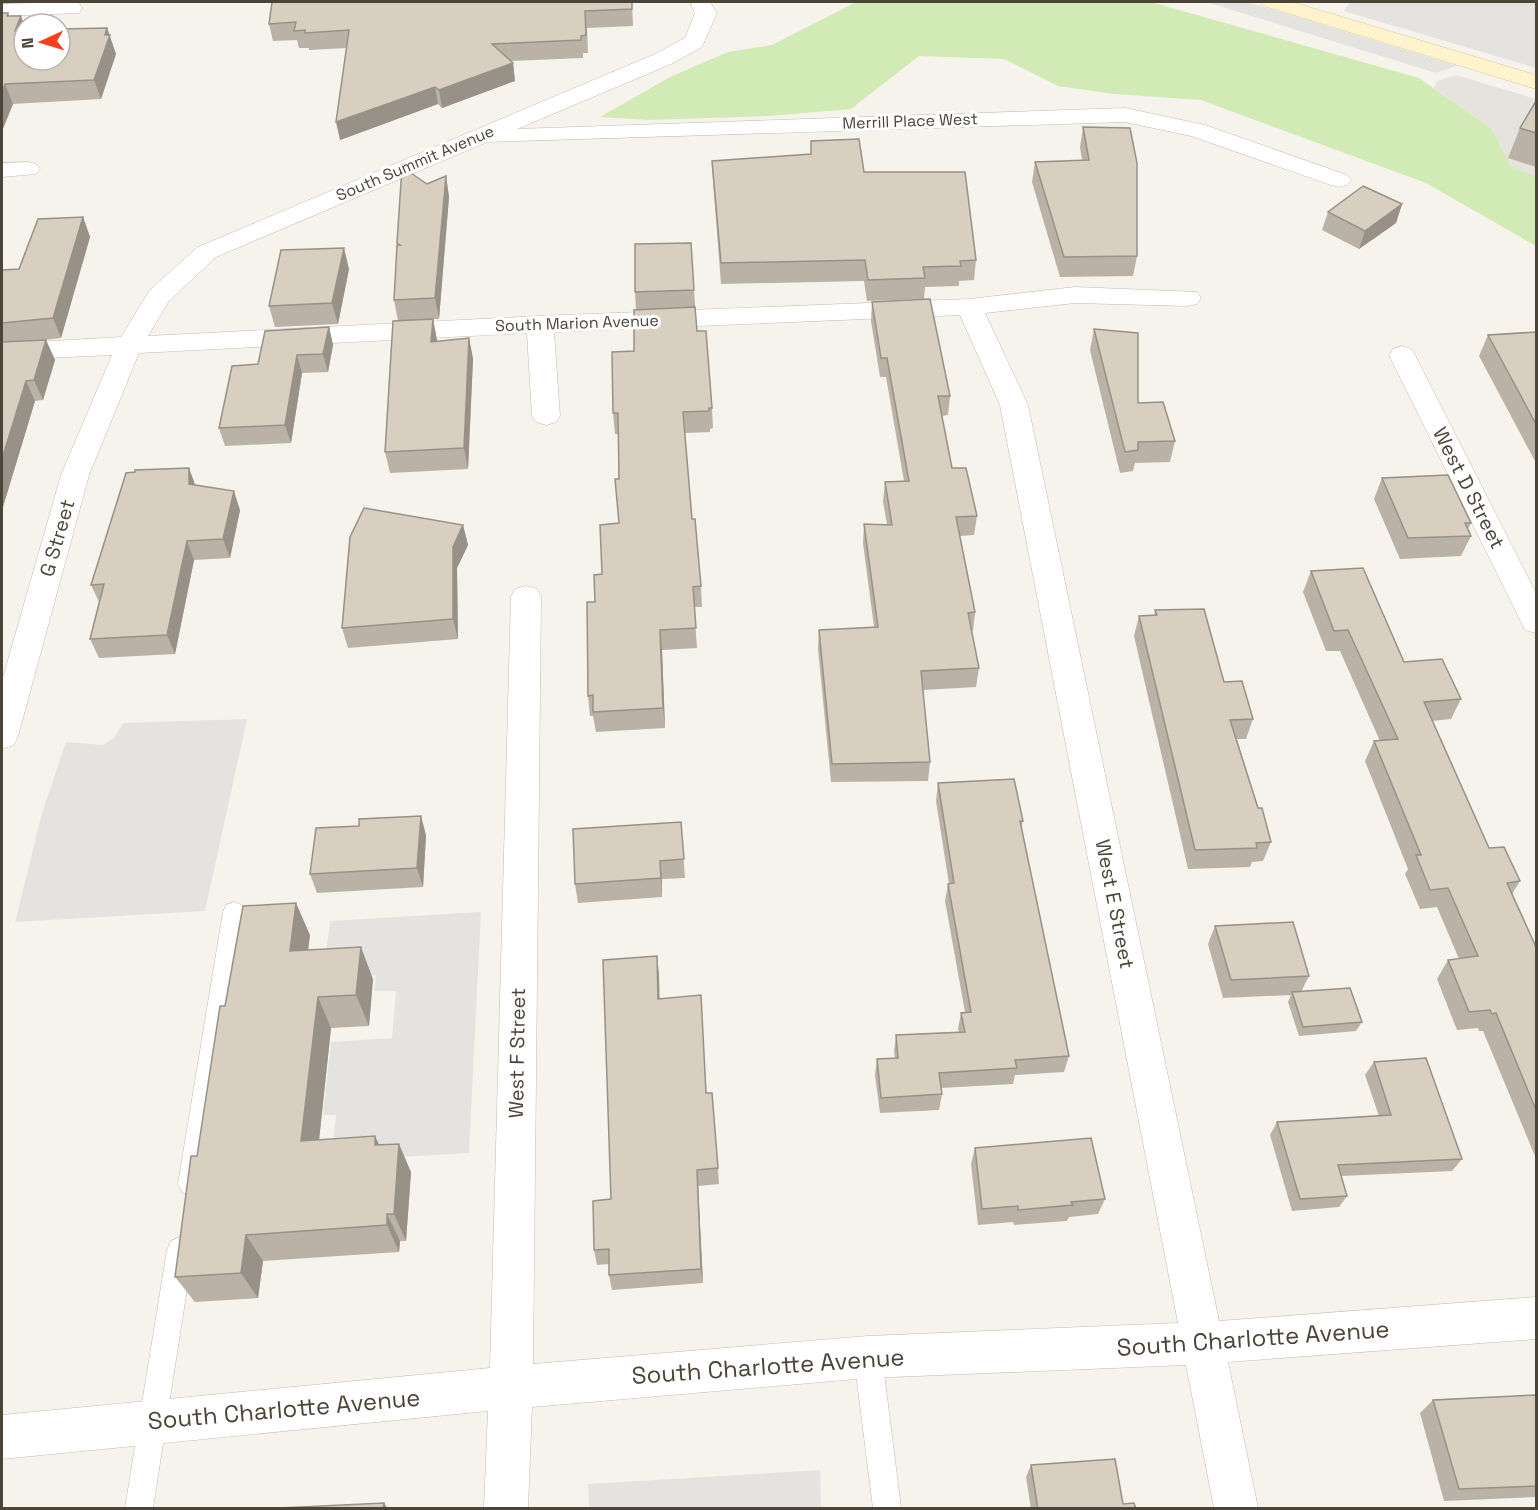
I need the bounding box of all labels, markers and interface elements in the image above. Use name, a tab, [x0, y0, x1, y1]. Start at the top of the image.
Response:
north arrow	[12, 12, 72, 72]
text: N	[17, 37, 38, 49]
street label: Merrill Place West	[842, 108, 978, 134]
street label: South Summit Avenue	[333, 120, 497, 206]
street label: South Marion Avenue	[495, 310, 659, 336]
street label: West D Street	[1427, 423, 1511, 553]
street label: G Street	[34, 496, 80, 580]
street label: West E Street	[1090, 837, 1140, 971]
street label: West F Street	[503, 987, 531, 1119]
street label: South Charlotte Avenue	[1116, 1313, 1390, 1363]
street label: South Charlotte Avenue	[631, 1341, 905, 1391]
street label: South Charlotte Avenue	[146, 1382, 422, 1436]

